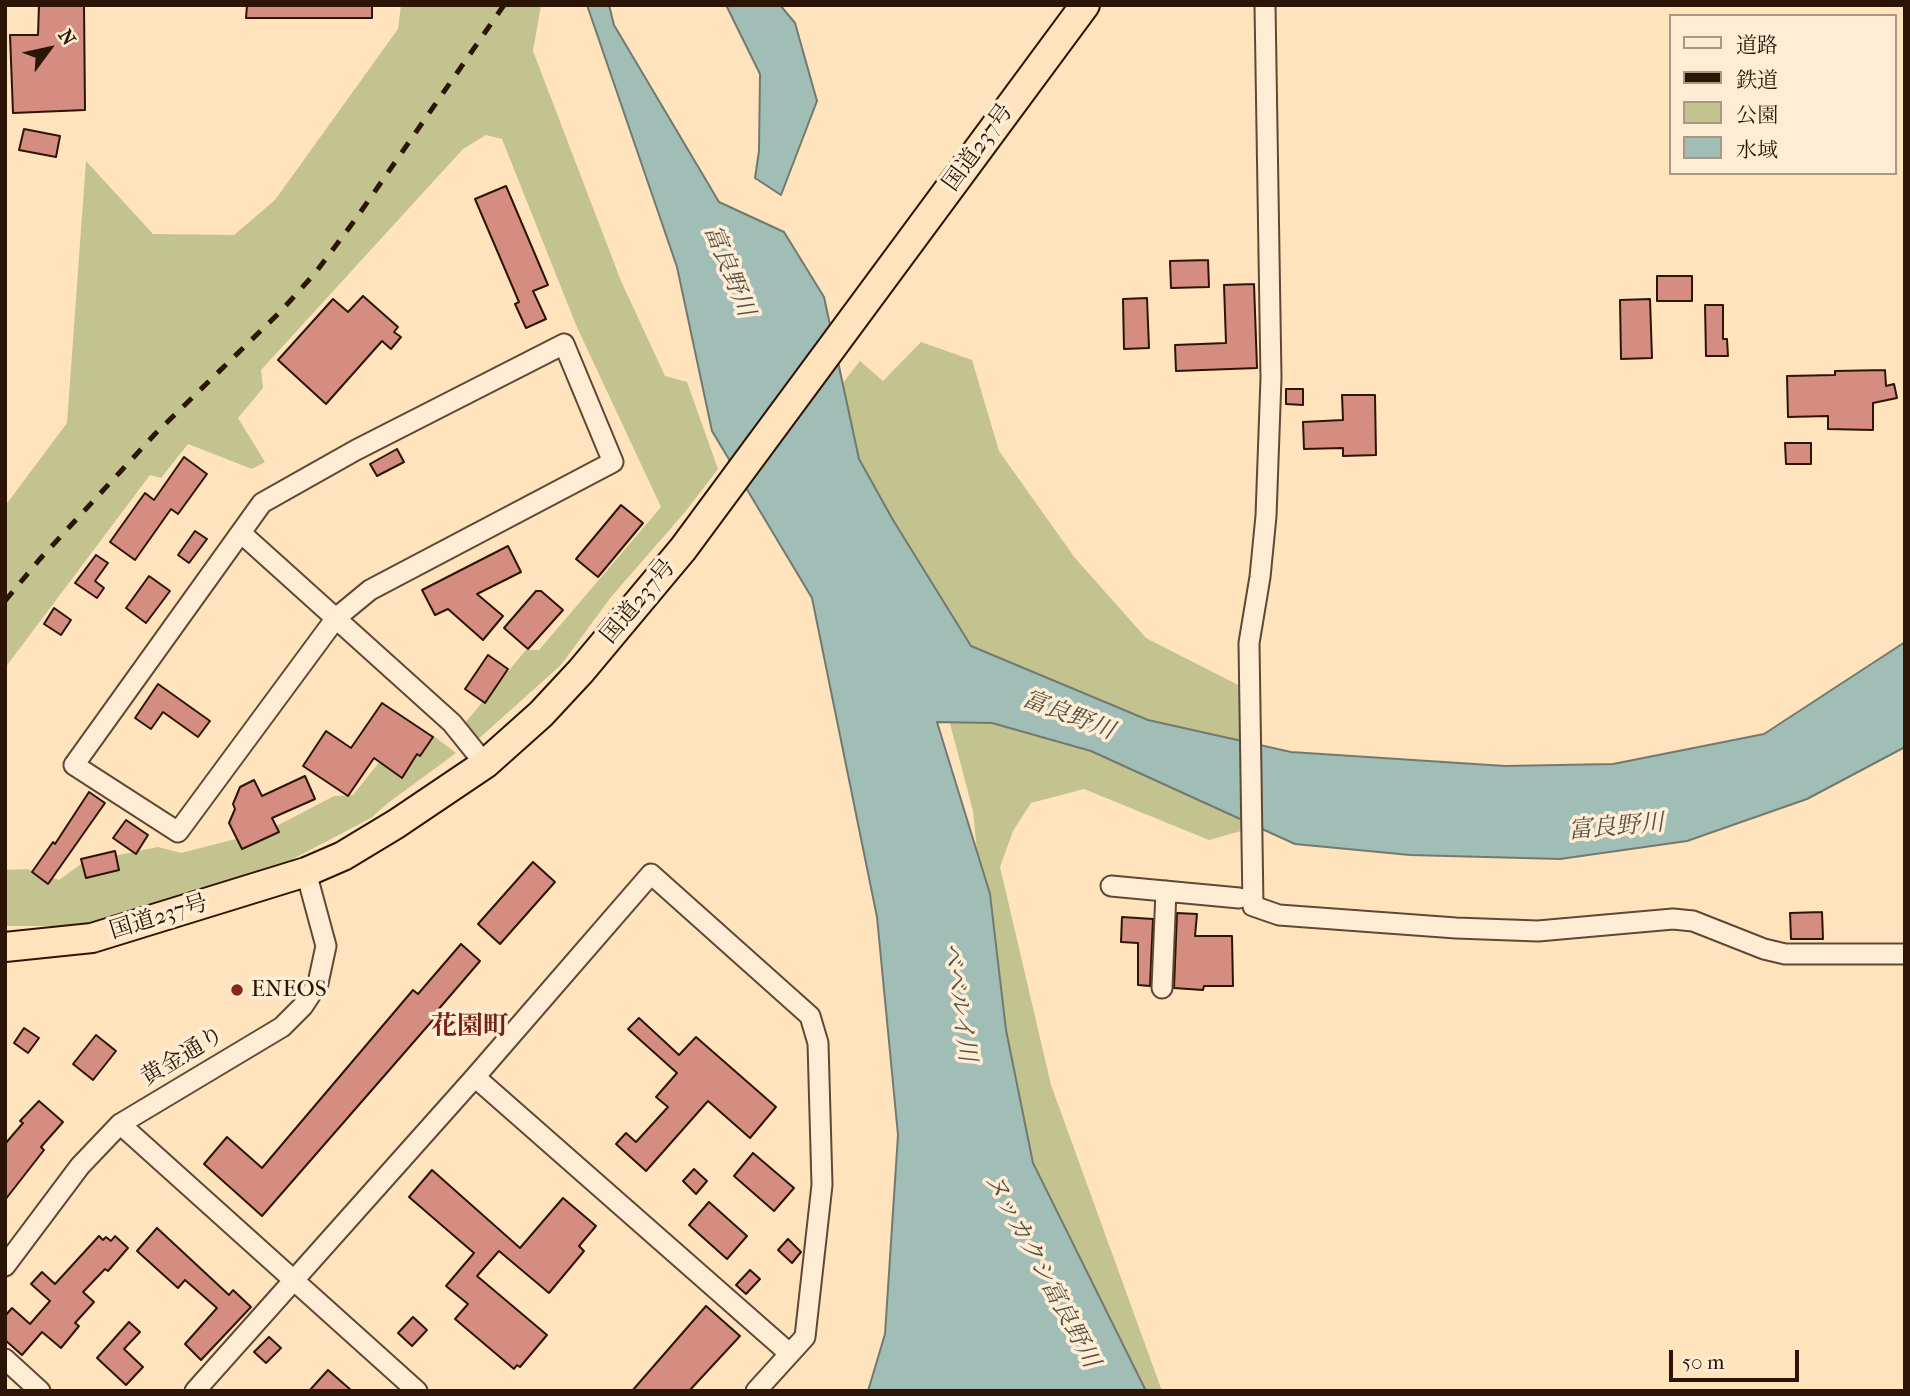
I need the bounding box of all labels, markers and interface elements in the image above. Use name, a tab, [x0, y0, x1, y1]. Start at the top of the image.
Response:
north arrow	[14, 14, 84, 84]
legend	[1668, 14, 1896, 175]
text: N	[53, 26, 80, 50]
text: 道路	[1736, 33, 1778, 57]
text: 鉄道	[1736, 68, 1778, 92]
street label: 国道237号	[938, 99, 1020, 197]
text: 公園	[1736, 103, 1778, 127]
text: 水域	[1736, 138, 1778, 162]
water label: 富良野川	[697, 221, 759, 321]
street label: 国道237号	[596, 554, 682, 650]
water label: 富良野川	[1018, 685, 1118, 747]
water label: 富良野川	[1567, 809, 1665, 847]
street label: 国道237号	[107, 890, 211, 946]
water label: ベベルイ川	[935, 941, 981, 1063]
place label: ENEOS	[251, 976, 327, 1004]
marker: ENEOS	[229, 982, 245, 998]
district label: 花園町	[431, 1012, 509, 1044]
street label: 黄金通り	[136, 1021, 230, 1093]
water label: ヌッカクシ富良野川	[978, 1169, 1104, 1373]
scale bar	[1672, 1336, 1801, 1380]
text: 50 m	[1682, 1350, 1725, 1374]

